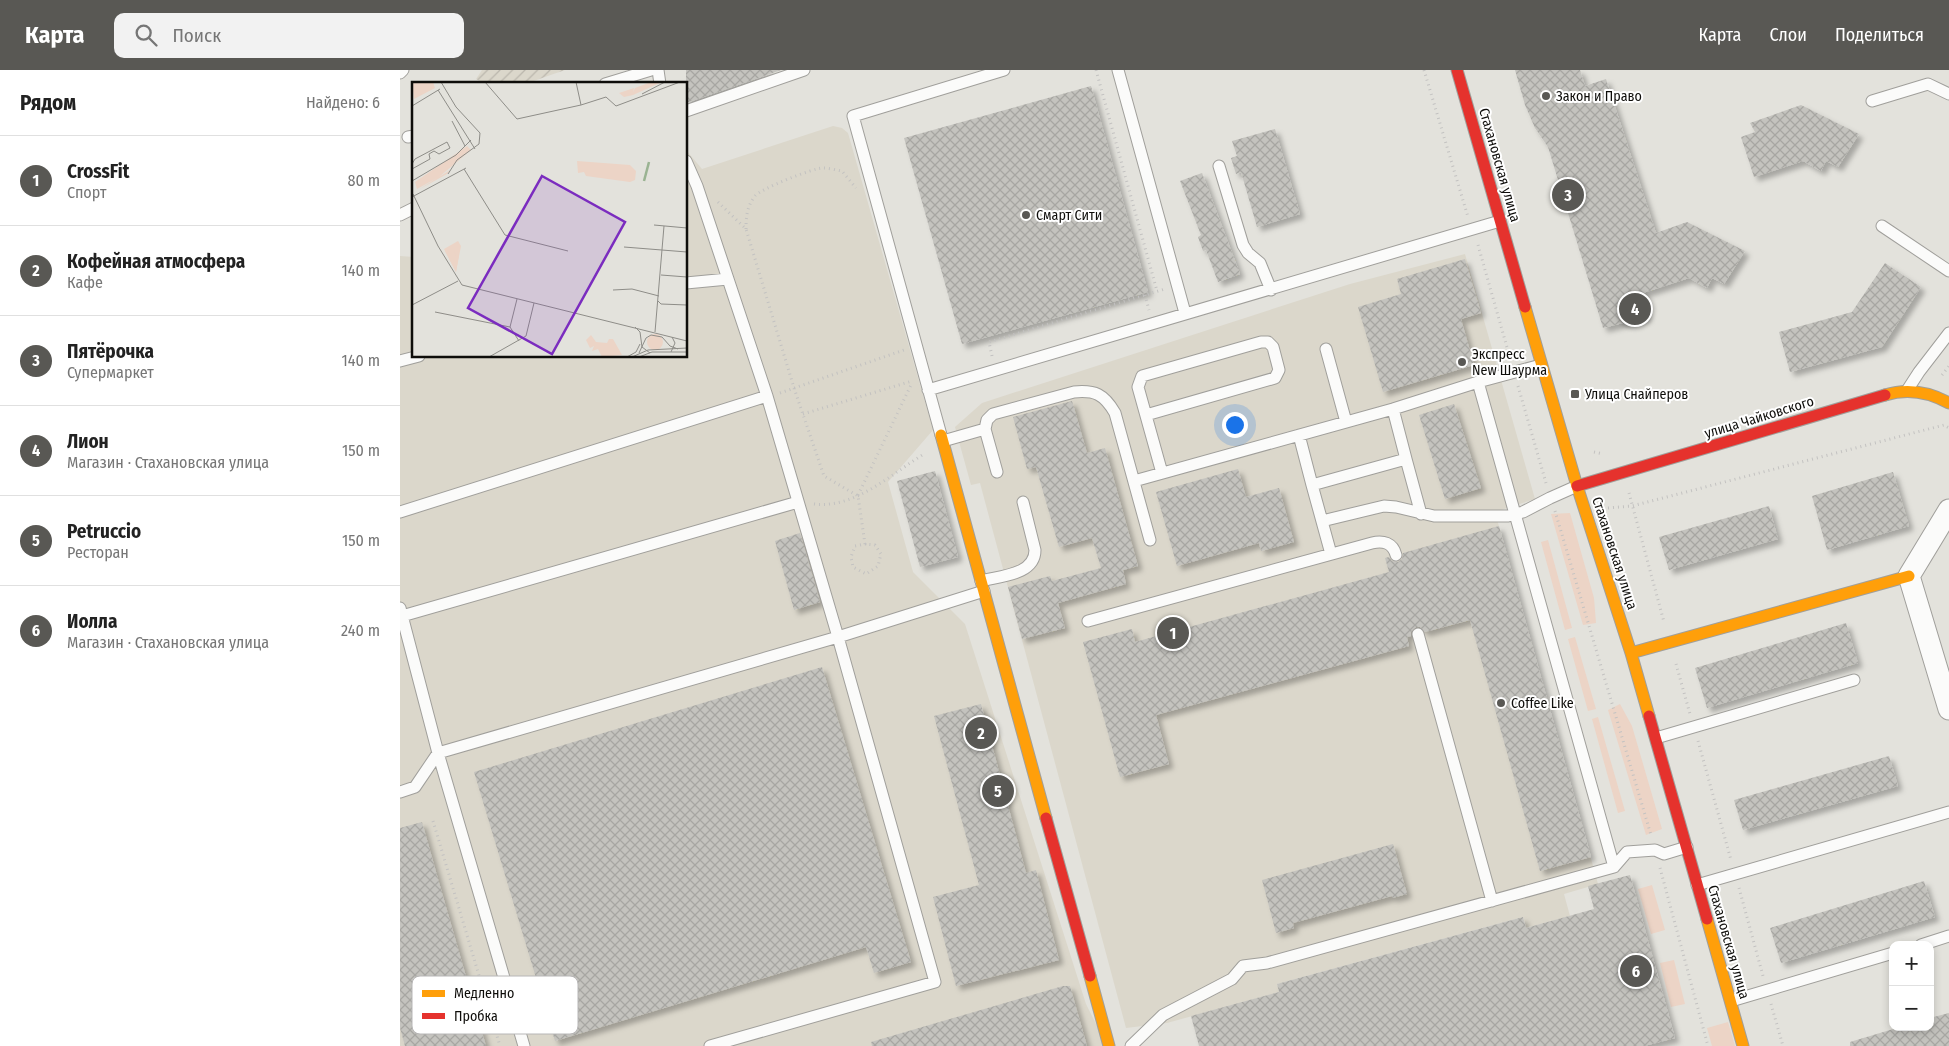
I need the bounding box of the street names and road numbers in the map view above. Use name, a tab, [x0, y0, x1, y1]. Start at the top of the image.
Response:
street label: Стахановская улица	[1475, 106, 1524, 224]
street label: улица Чайковского	[1702, 393, 1816, 442]
street label: Стахановская улица	[1588, 495, 1641, 612]
street label: Стахановская улица	[1704, 883, 1753, 1001]

